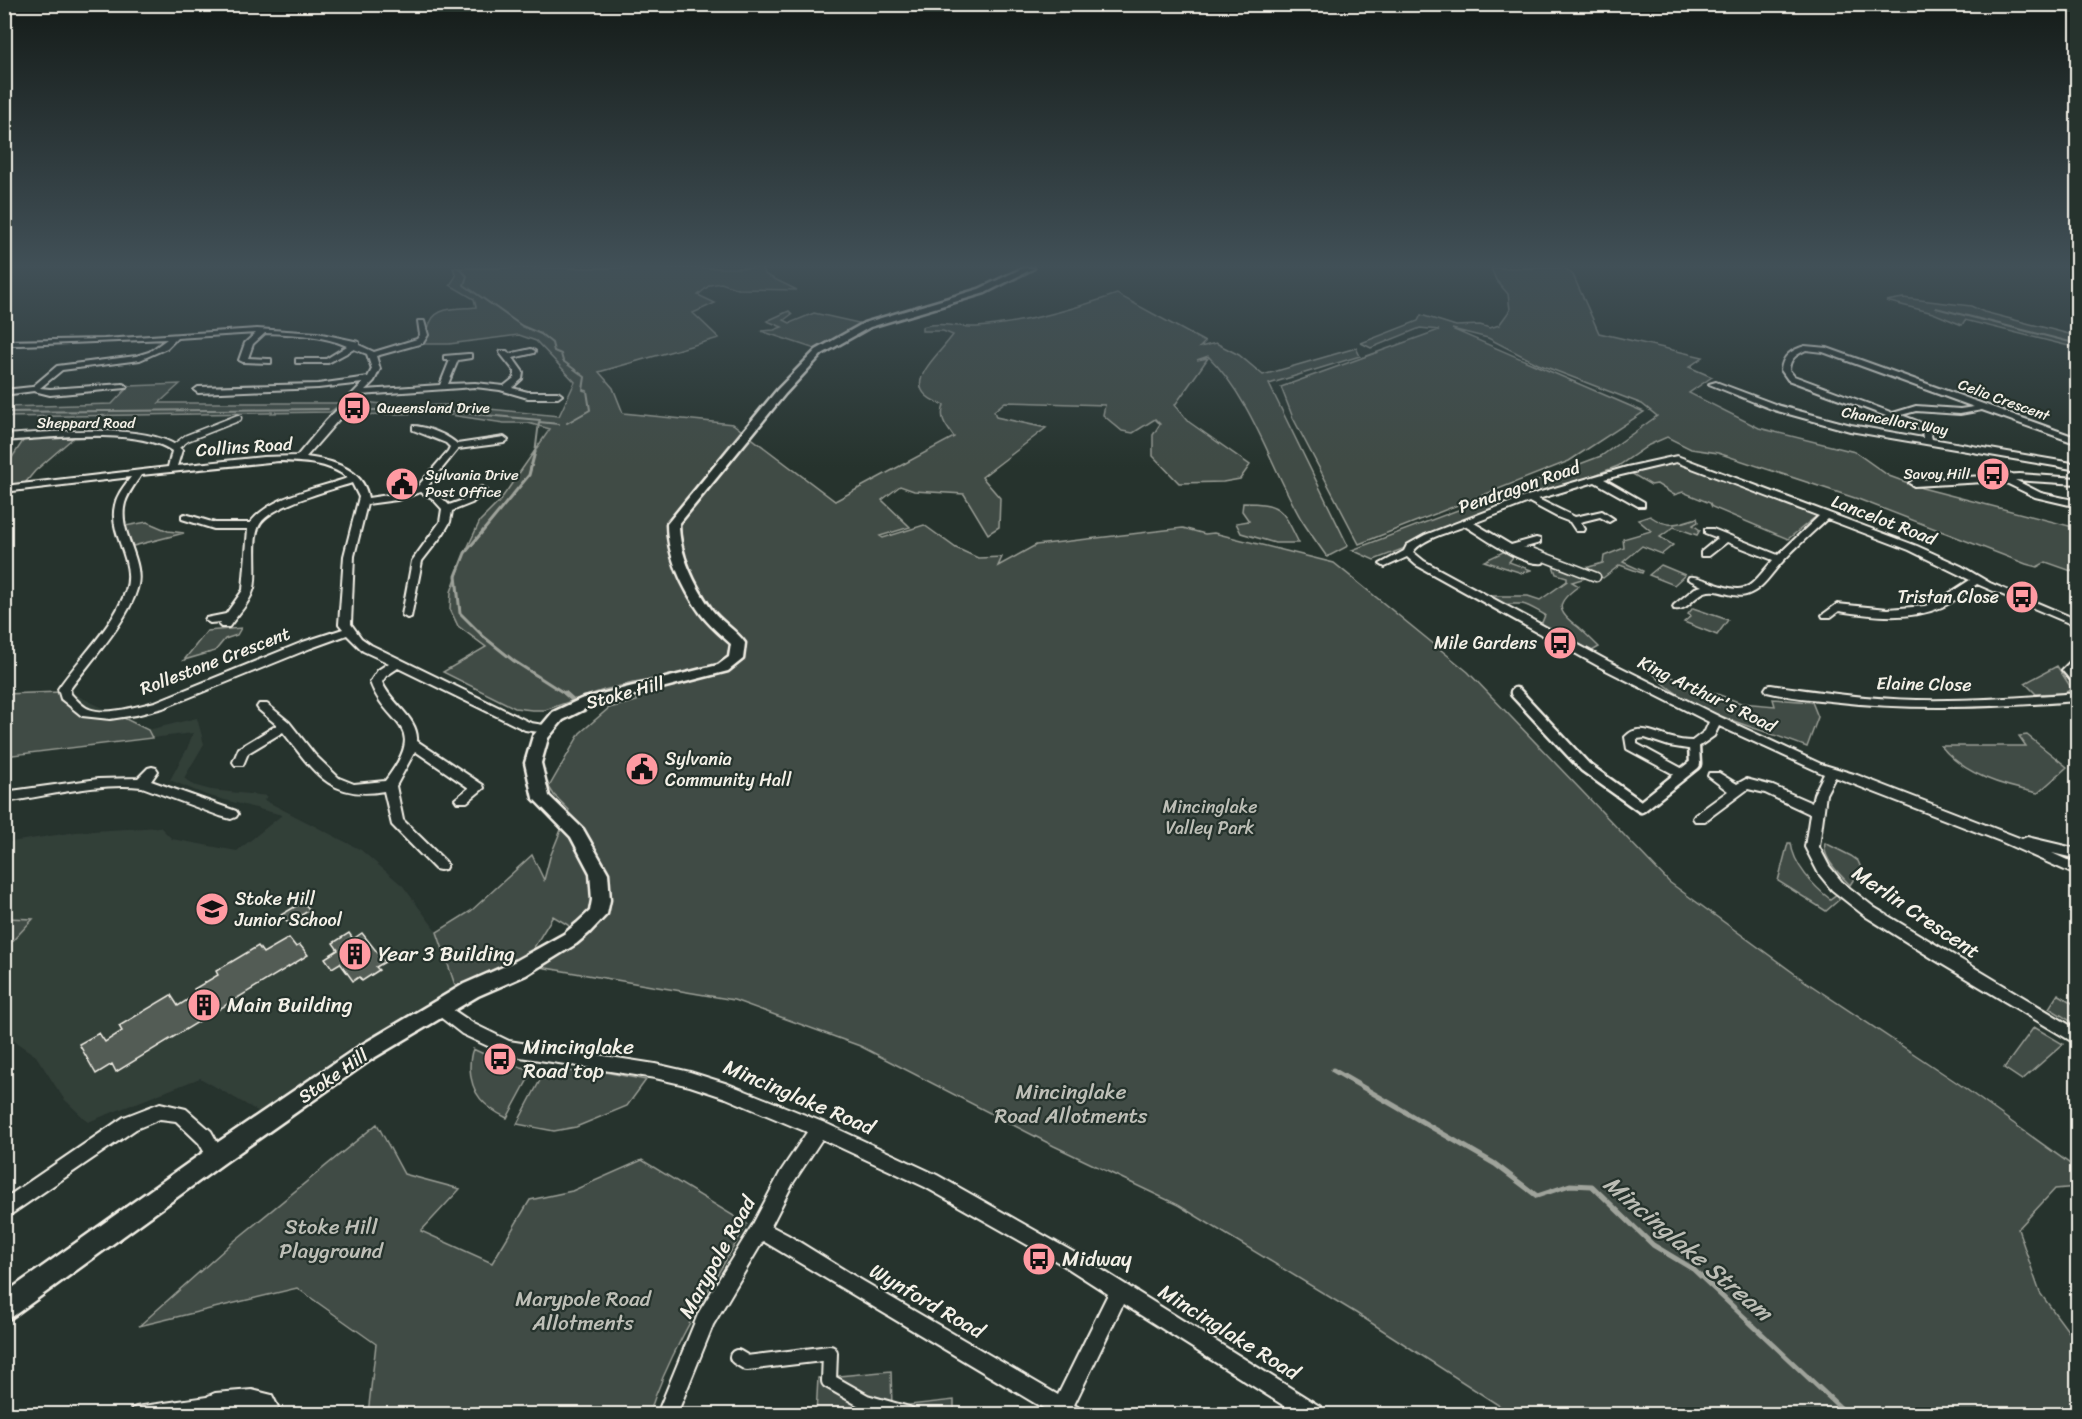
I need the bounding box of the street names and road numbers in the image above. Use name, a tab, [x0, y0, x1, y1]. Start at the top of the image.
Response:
street label: Celia Crescent	[1955, 371, 2054, 429]
street label: Chancellors Way	[1840, 399, 1951, 443]
street label: Sheppard Road	[37, 410, 136, 436]
street label: Collins Road	[195, 428, 295, 466]
street label: Pendragon Road	[1454, 451, 1586, 523]
street label: Lancelot Road	[1827, 485, 1943, 555]
street label: Rollestone Crescent	[135, 618, 295, 704]
street label: King Arthur's Road	[1632, 646, 1783, 742]
street label: Stoke Hill	[582, 667, 669, 719]
street label: Elaine Close	[1876, 667, 1972, 701]
street label: Merlin Crescent	[1844, 855, 1988, 969]
street label: Stoke Hill	[291, 1040, 376, 1112]
street label: Mincinglake Road	[717, 1048, 883, 1147]
street label: Marypole Road	[668, 1187, 767, 1325]
street label: Wynford Road	[862, 1252, 994, 1351]
street label: Mincinglake Road	[1150, 1273, 1309, 1392]

